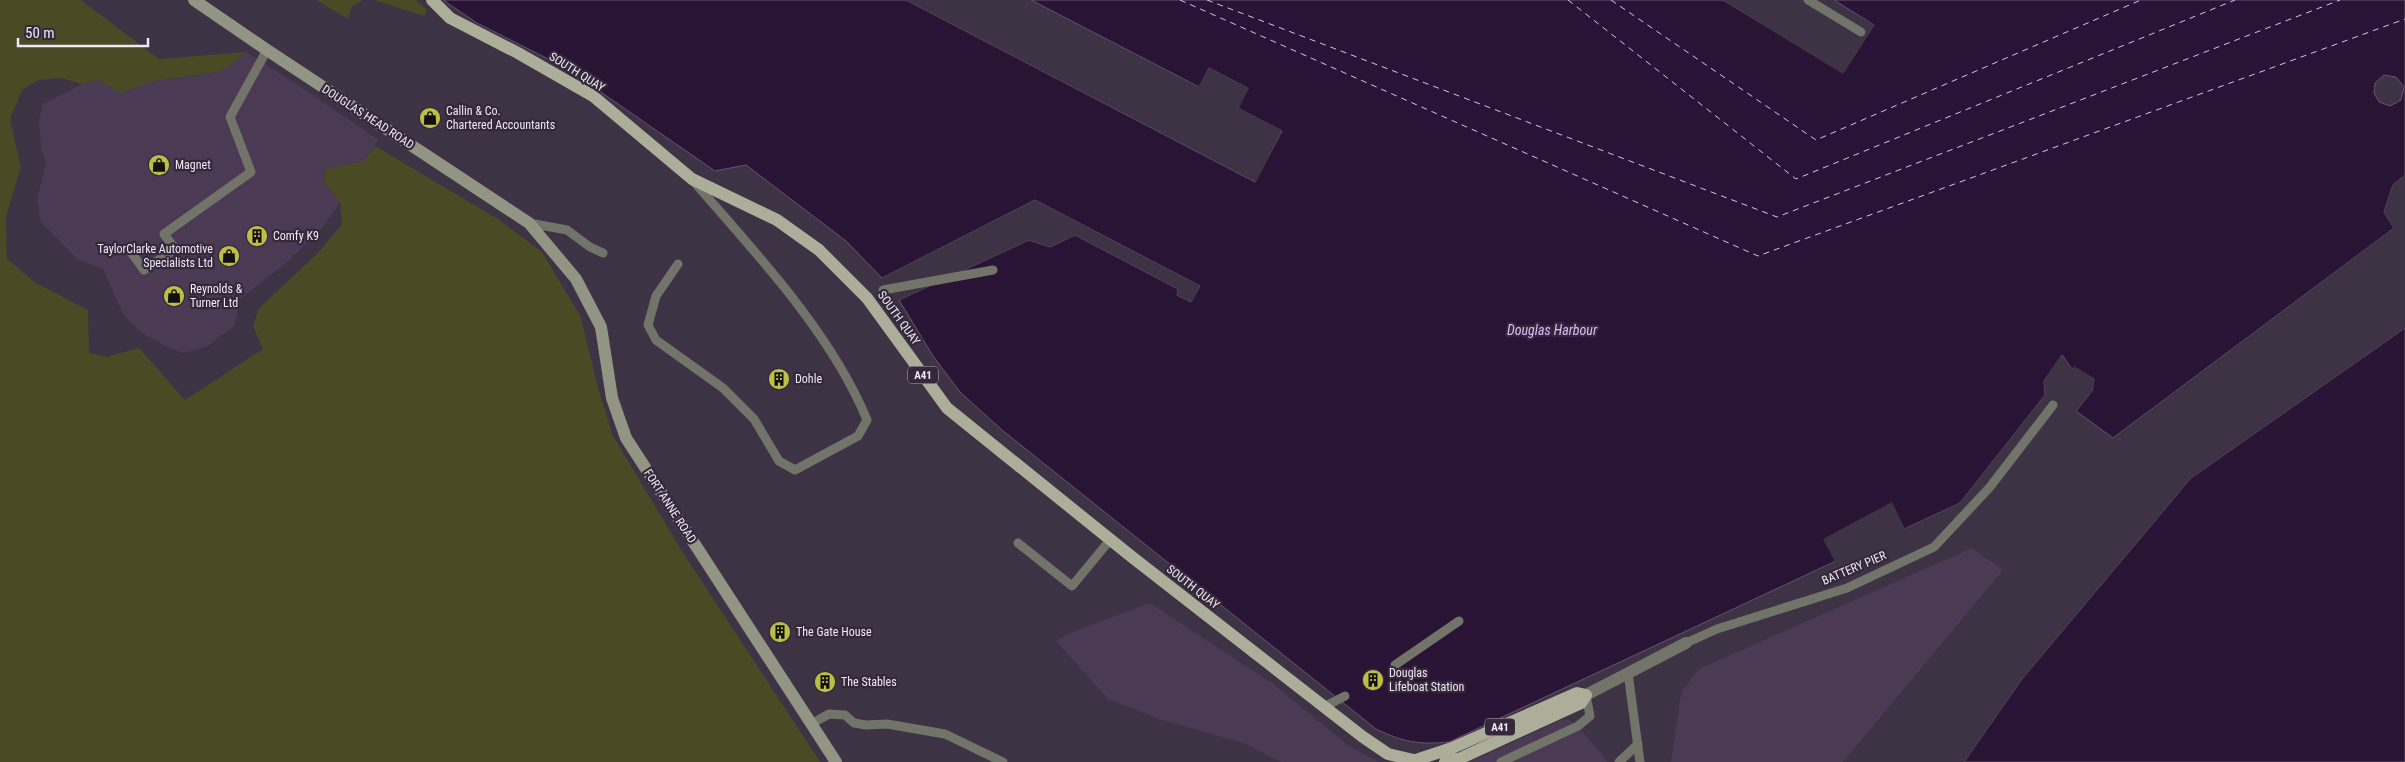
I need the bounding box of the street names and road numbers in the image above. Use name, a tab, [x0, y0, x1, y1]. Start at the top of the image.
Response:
street label: SOUTH QUAY	[547, 49, 608, 95]
street label: DOUGLAS HEAD ROAD	[319, 82, 417, 152]
street label: SOUTH QUAY	[875, 288, 924, 348]
road number: A41	[908, 366, 938, 384]
street label: FORT ANNE ROAD	[641, 466, 699, 546]
street label: BATTERY PIER	[1820, 548, 1889, 588]
street label: SOUTH QUAY	[1164, 562, 1223, 612]
road number: A41	[1485, 719, 1515, 736]

